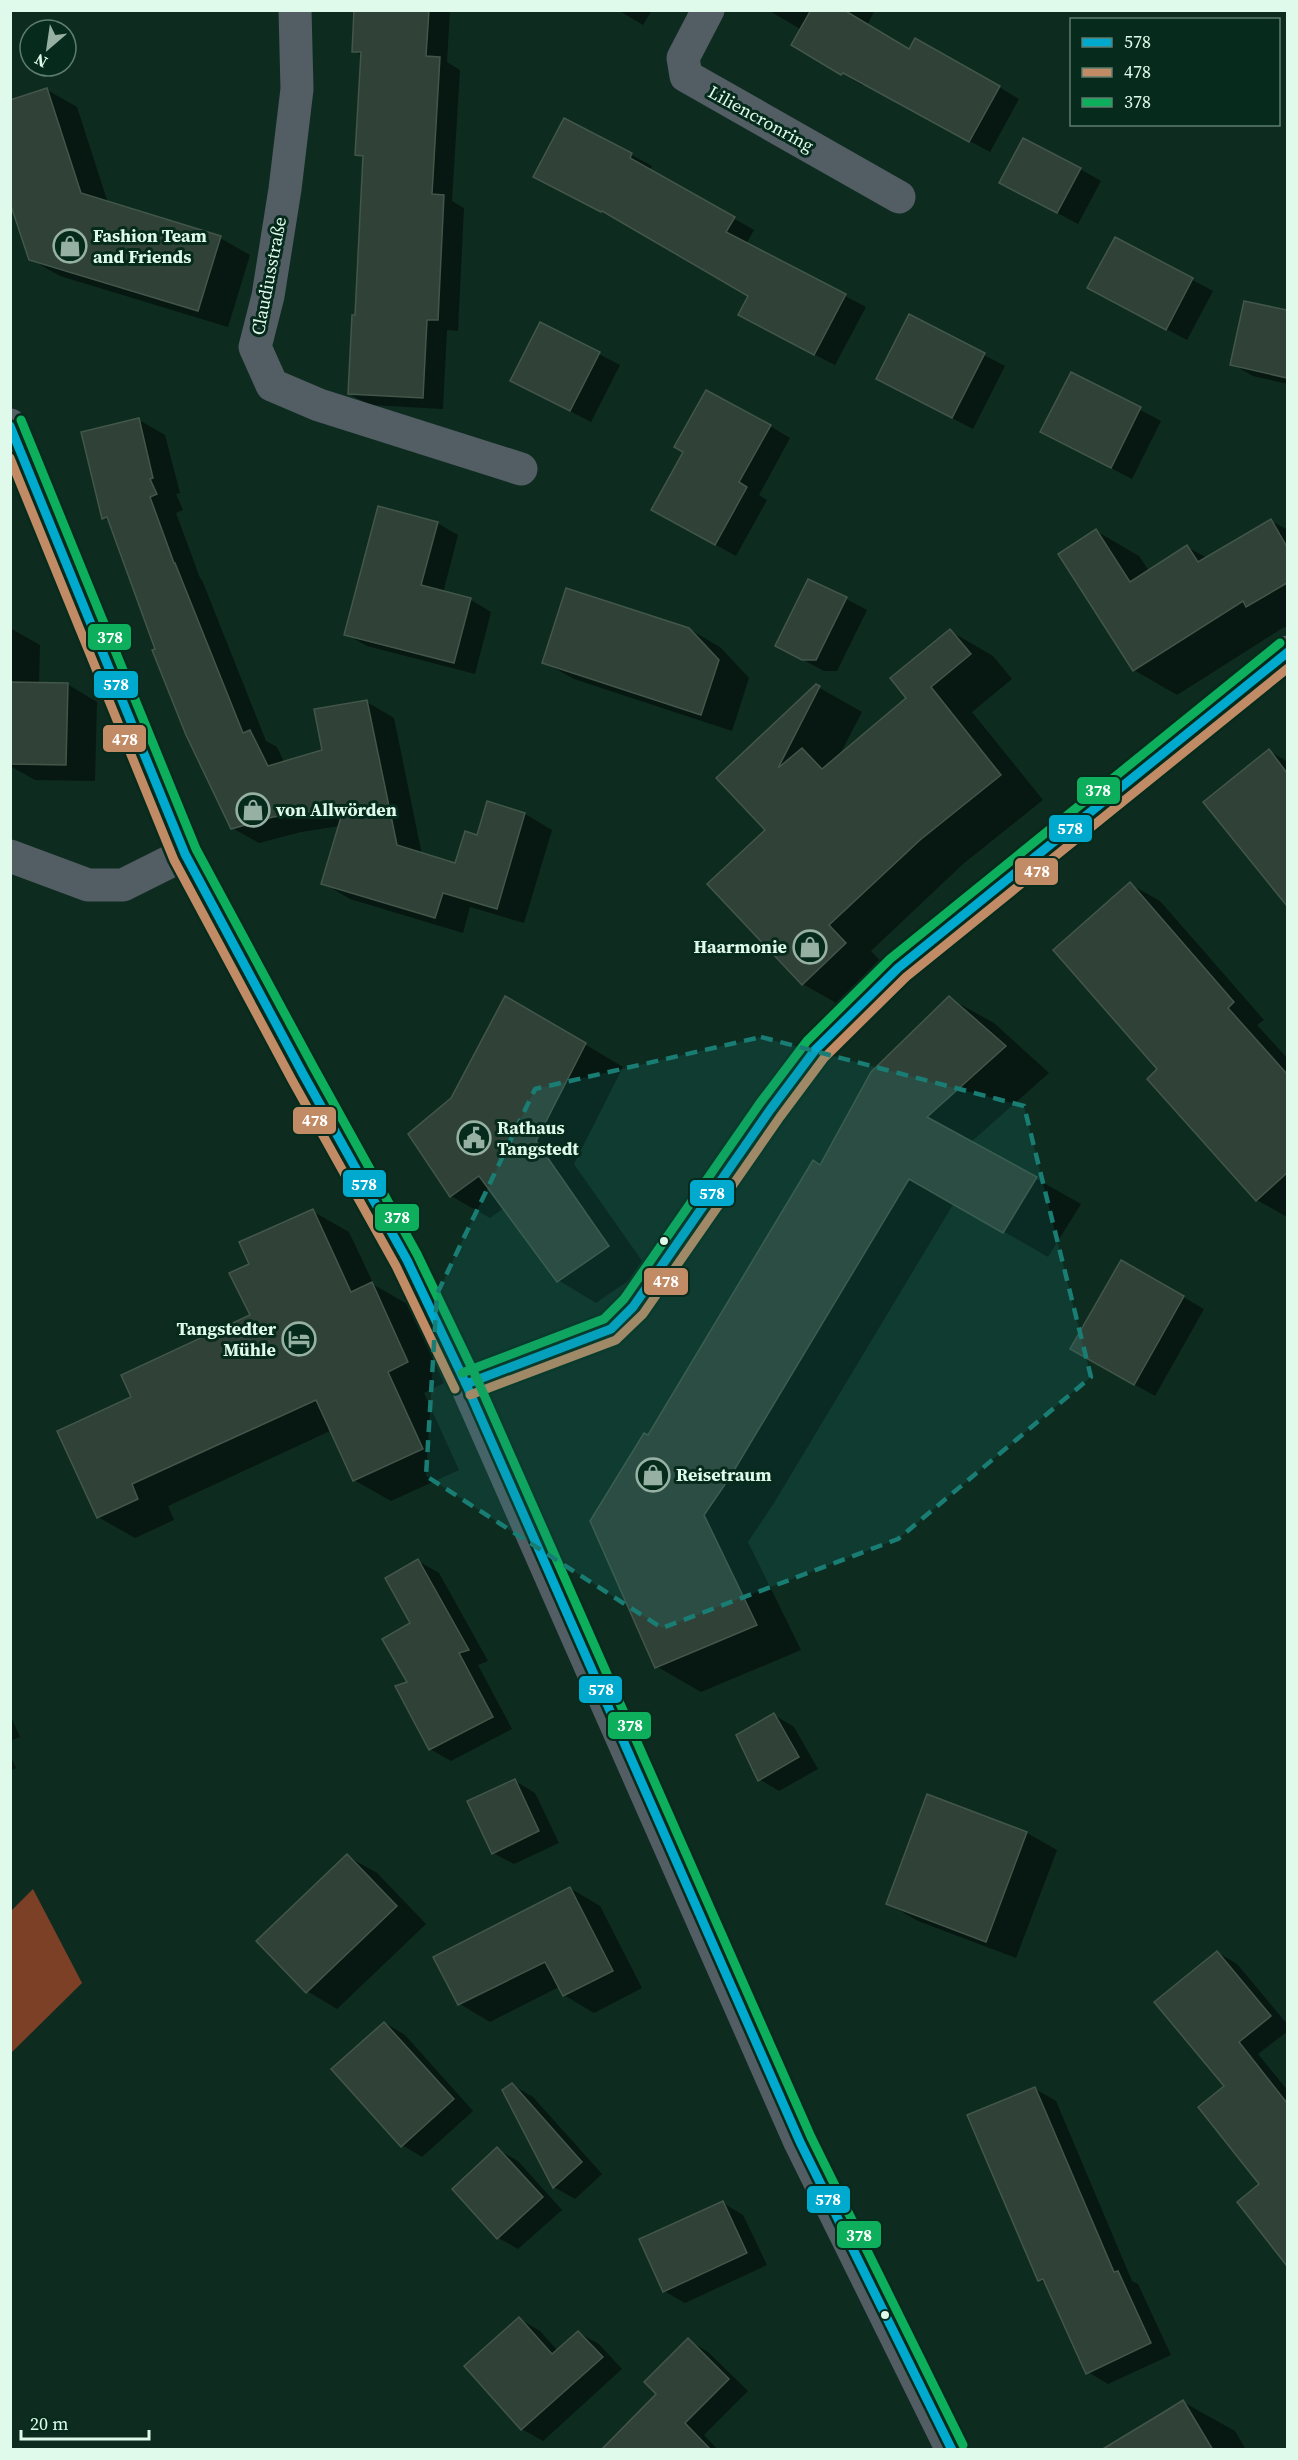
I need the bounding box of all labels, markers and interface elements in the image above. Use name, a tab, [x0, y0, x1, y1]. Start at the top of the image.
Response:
north arrow	[18, 18, 78, 78]
legend	[1070, 18, 1280, 126]
text: 578	[1124, 29, 1151, 54]
text: N	[30, 49, 51, 74]
text: 478	[1124, 59, 1151, 84]
street label: Liliencronring	[704, 79, 819, 158]
text: 378	[1124, 89, 1151, 114]
street label: Claudiusstraße	[245, 215, 292, 337]
place label: Fashion Team and Friends	[93, 223, 207, 269]
shop icon: Fashion Team and Friends	[52, 228, 88, 264]
line badge: 378	[87, 623, 132, 651]
text: 378	[97, 626, 123, 648]
line badge: 578	[93, 670, 139, 699]
text: 578	[103, 673, 129, 695]
line badge: 478	[102, 724, 147, 753]
text: 478	[112, 728, 138, 750]
line badge: 378	[1076, 776, 1121, 805]
text: 378	[1085, 779, 1111, 801]
shop icon: von Allwörden	[235, 792, 271, 828]
place label: von Allwörden	[275, 797, 397, 822]
line badge: 578	[1048, 814, 1093, 843]
text: 578	[1057, 817, 1083, 839]
line badge: 478	[1014, 857, 1059, 886]
text: 478	[1024, 860, 1050, 882]
shop icon: Haarmonie	[792, 929, 828, 965]
place label: Haarmonie	[693, 934, 787, 959]
line badge: 478	[292, 1106, 337, 1135]
text: 478	[302, 1109, 328, 1131]
place label: Rathaus Tangstedt	[497, 1115, 579, 1161]
public building icon: Rathaus Tangstedt	[456, 1120, 492, 1156]
line badge: 578	[342, 1169, 387, 1198]
text: 578	[351, 1173, 377, 1195]
line badge: 578	[689, 1179, 735, 1207]
text: 578	[699, 1182, 725, 1204]
line badge: 378	[374, 1203, 420, 1232]
text: 378	[384, 1206, 410, 1228]
unlabelled marker	[658, 1235, 670, 1247]
line badge: 478	[643, 1267, 689, 1296]
text: 478	[653, 1270, 679, 1292]
place label: Tangstedter Mühle	[177, 1316, 277, 1362]
hotel icon: Tangstedter Mühle	[281, 1321, 317, 1357]
shop icon: Reisetraum	[635, 1457, 671, 1493]
place label: Reisetraum	[676, 1462, 772, 1487]
line badge: 578	[578, 1675, 623, 1704]
text: 578	[588, 1678, 614, 1700]
line badge: 378	[607, 1711, 652, 1740]
text: 378	[617, 1714, 643, 1736]
line badge: 578	[806, 2185, 851, 2214]
text: 578	[815, 2188, 841, 2210]
line badge: 378	[836, 2220, 882, 2249]
text: 378	[846, 2224, 872, 2246]
unlabelled marker	[879, 2309, 891, 2321]
scale bar	[21, 2403, 148, 2441]
text: 20 m	[30, 2411, 68, 2436]

